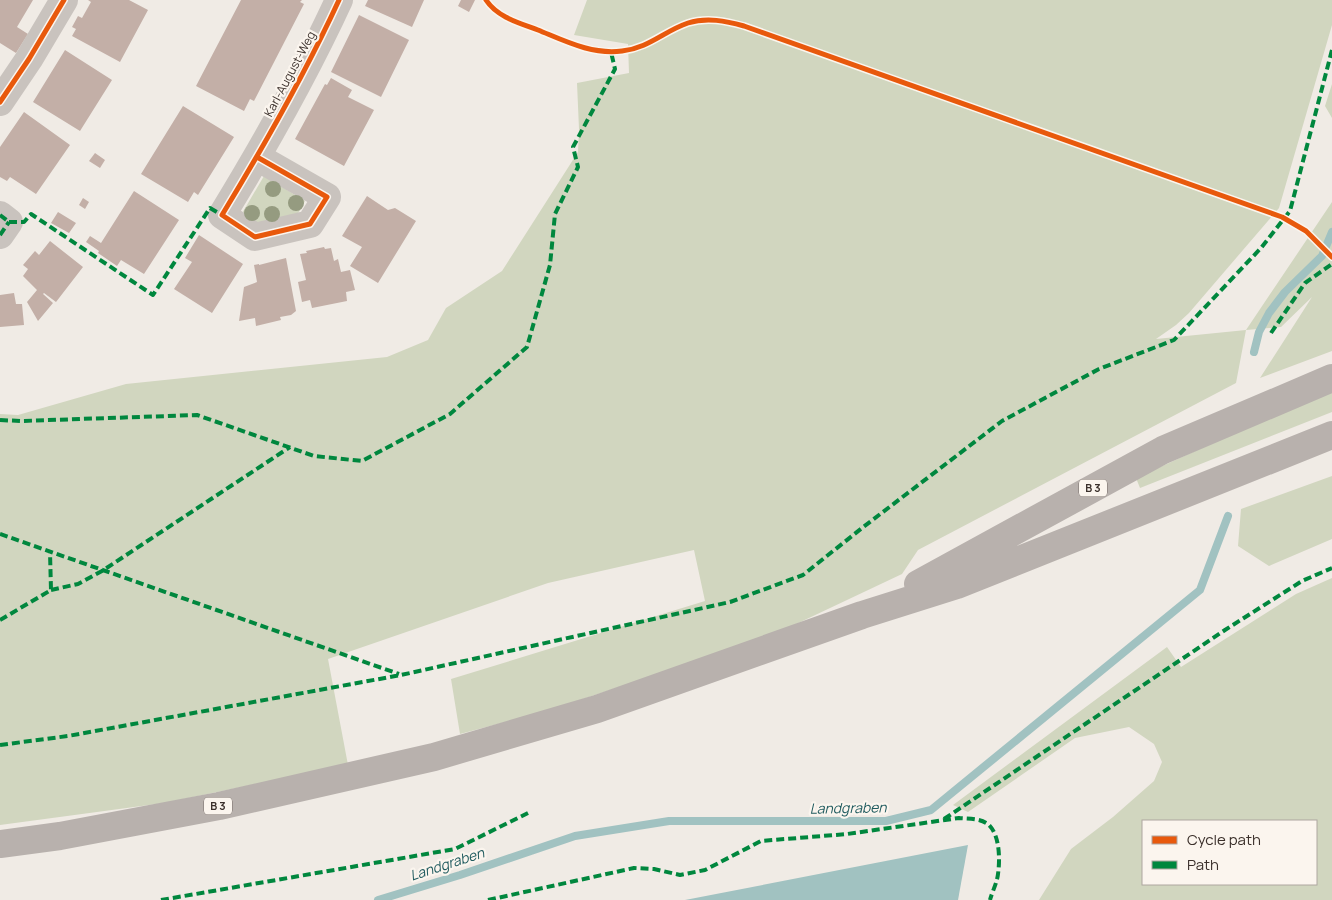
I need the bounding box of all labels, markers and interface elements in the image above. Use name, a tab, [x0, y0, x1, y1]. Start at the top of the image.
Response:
street label: Karl-August-Weg	[260, 28, 319, 120]
road number: B 3	[1079, 479, 1107, 496]
water label: Landgraben	[809, 797, 887, 818]
road number: B 3	[204, 798, 232, 814]
legend	[1142, 820, 1317, 885]
text: Cycle path	[1187, 829, 1261, 850]
water label: Landgraben	[407, 842, 487, 884]
text: Path	[1187, 854, 1219, 875]

